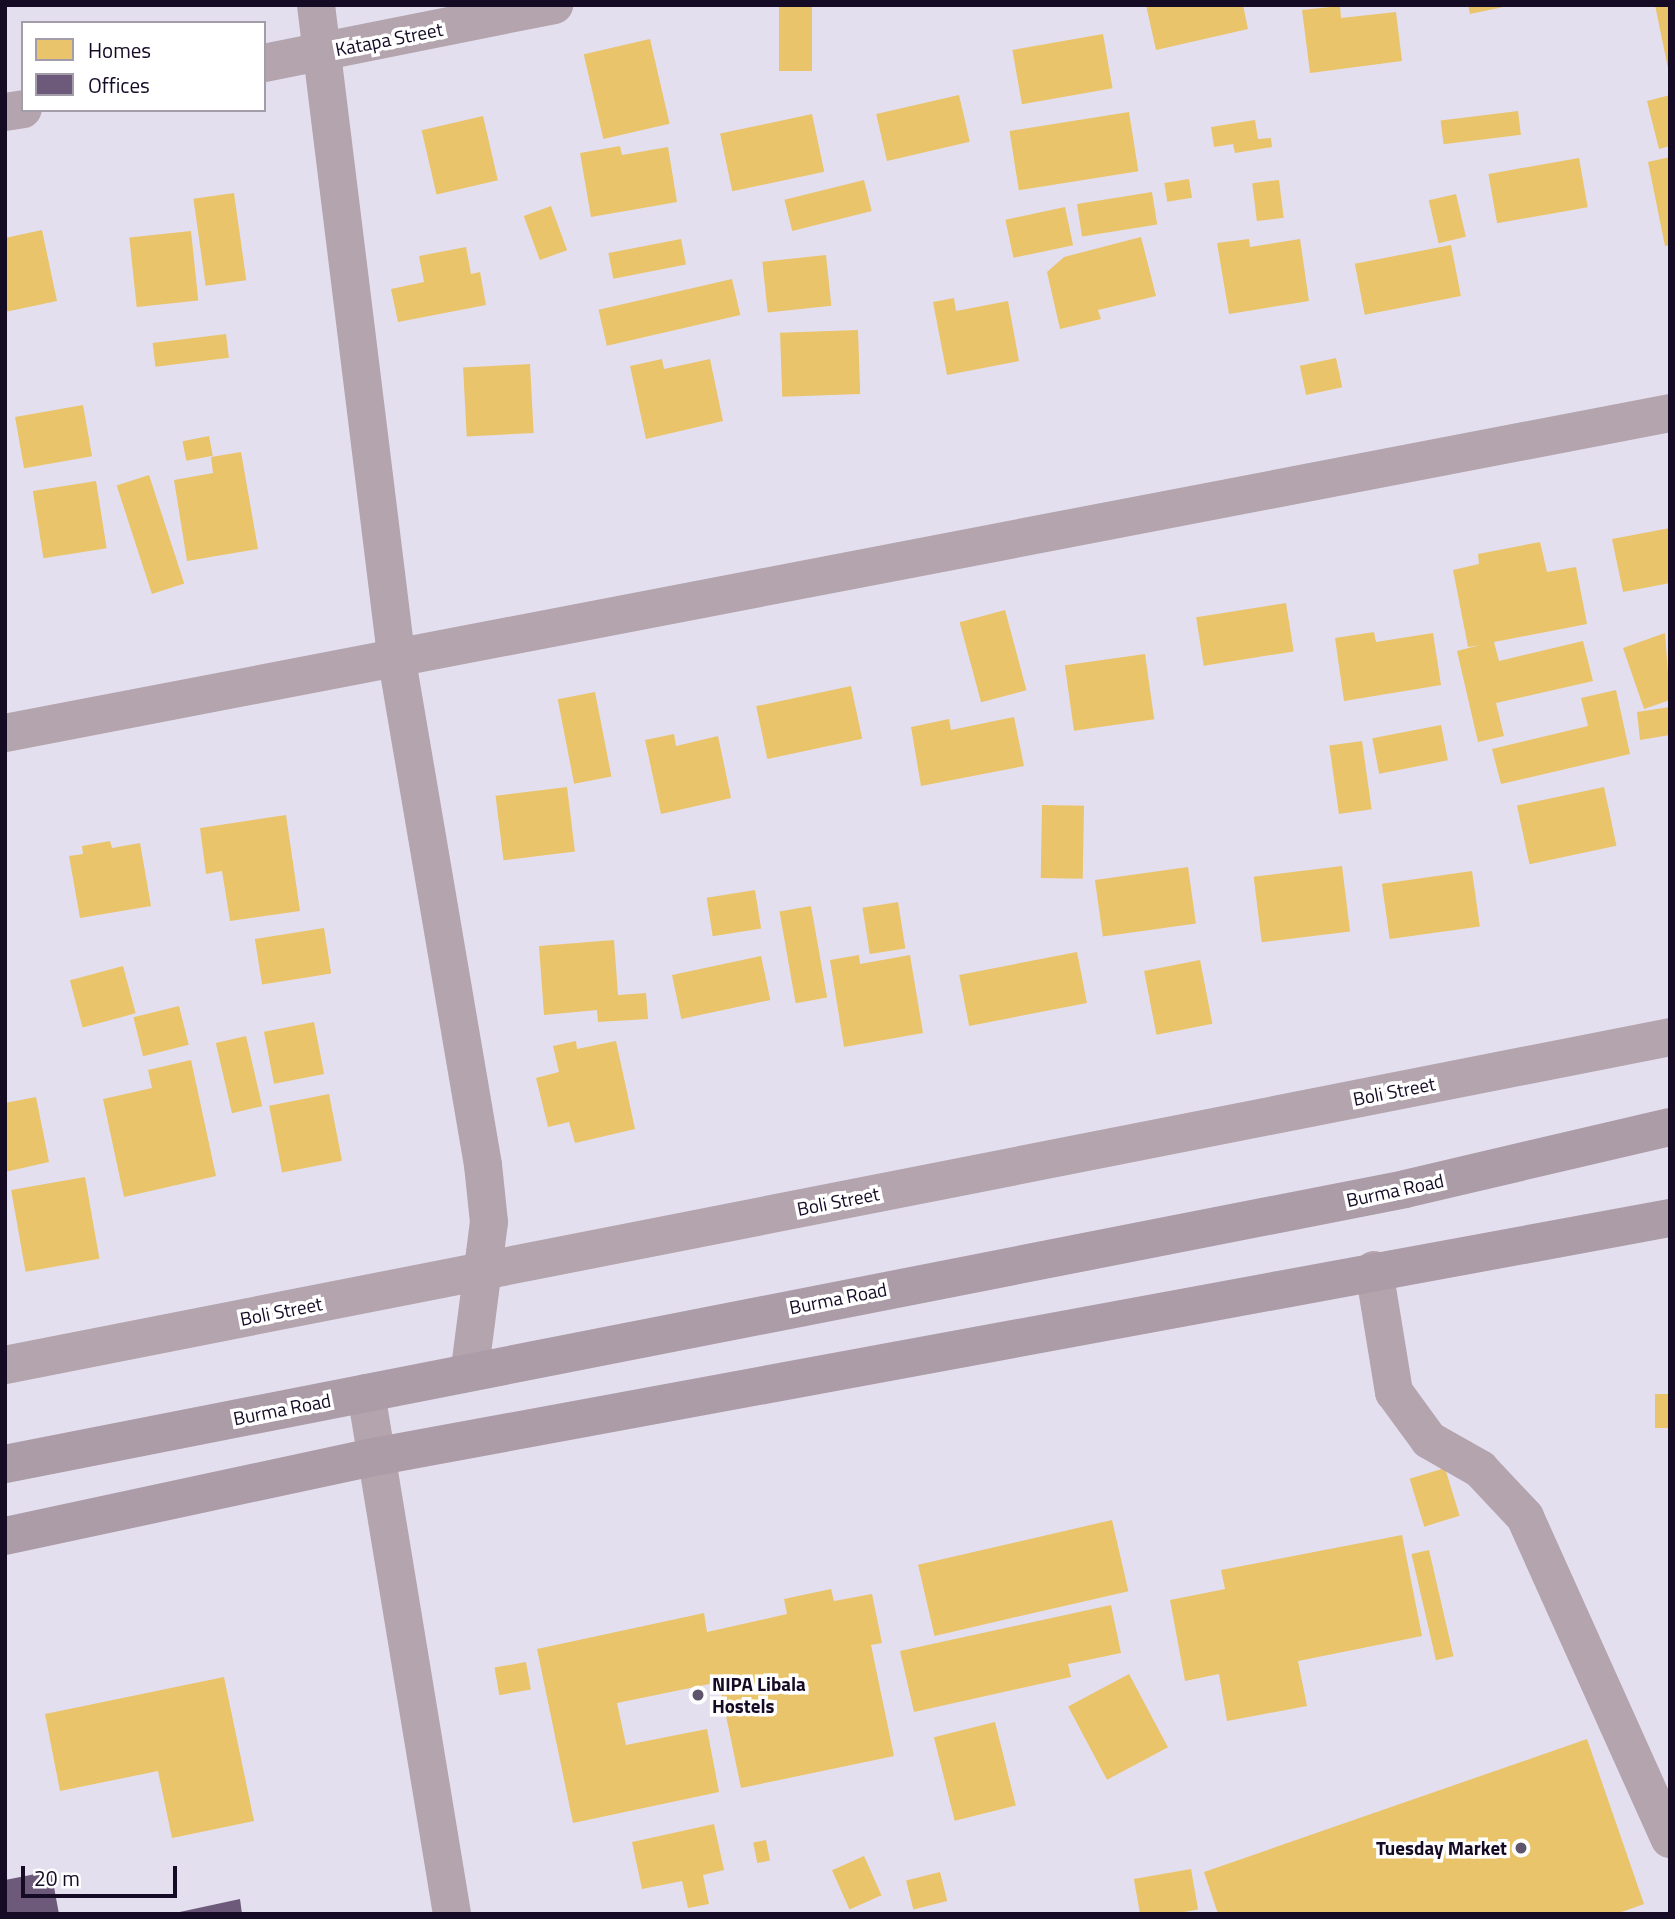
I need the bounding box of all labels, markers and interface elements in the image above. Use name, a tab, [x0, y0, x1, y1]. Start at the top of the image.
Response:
street label: Katapa Street	[333, 17, 445, 61]
legend	[21, 21, 266, 112]
text: Homes	[88, 34, 151, 66]
text: Offices	[88, 69, 150, 101]
street label: Boli Street	[1351, 1072, 1437, 1110]
street label: Burma Road	[1344, 1169, 1446, 1211]
street label: Boli Street	[795, 1182, 881, 1220]
street label: Burma Road	[787, 1277, 889, 1319]
street label: Boli Street	[238, 1292, 324, 1330]
street label: Burma Road	[231, 1388, 333, 1430]
place label: NIPA Libala Hostels	[712, 1673, 806, 1717]
marker: NIPA Libala Hostels	[690, 1687, 706, 1703]
place label: Tuesday Market	[1376, 1837, 1507, 1859]
marker: Tuesday Market	[1513, 1840, 1529, 1856]
scale bar	[24, 1853, 180, 1897]
text: 20 m	[34, 1862, 80, 1894]

